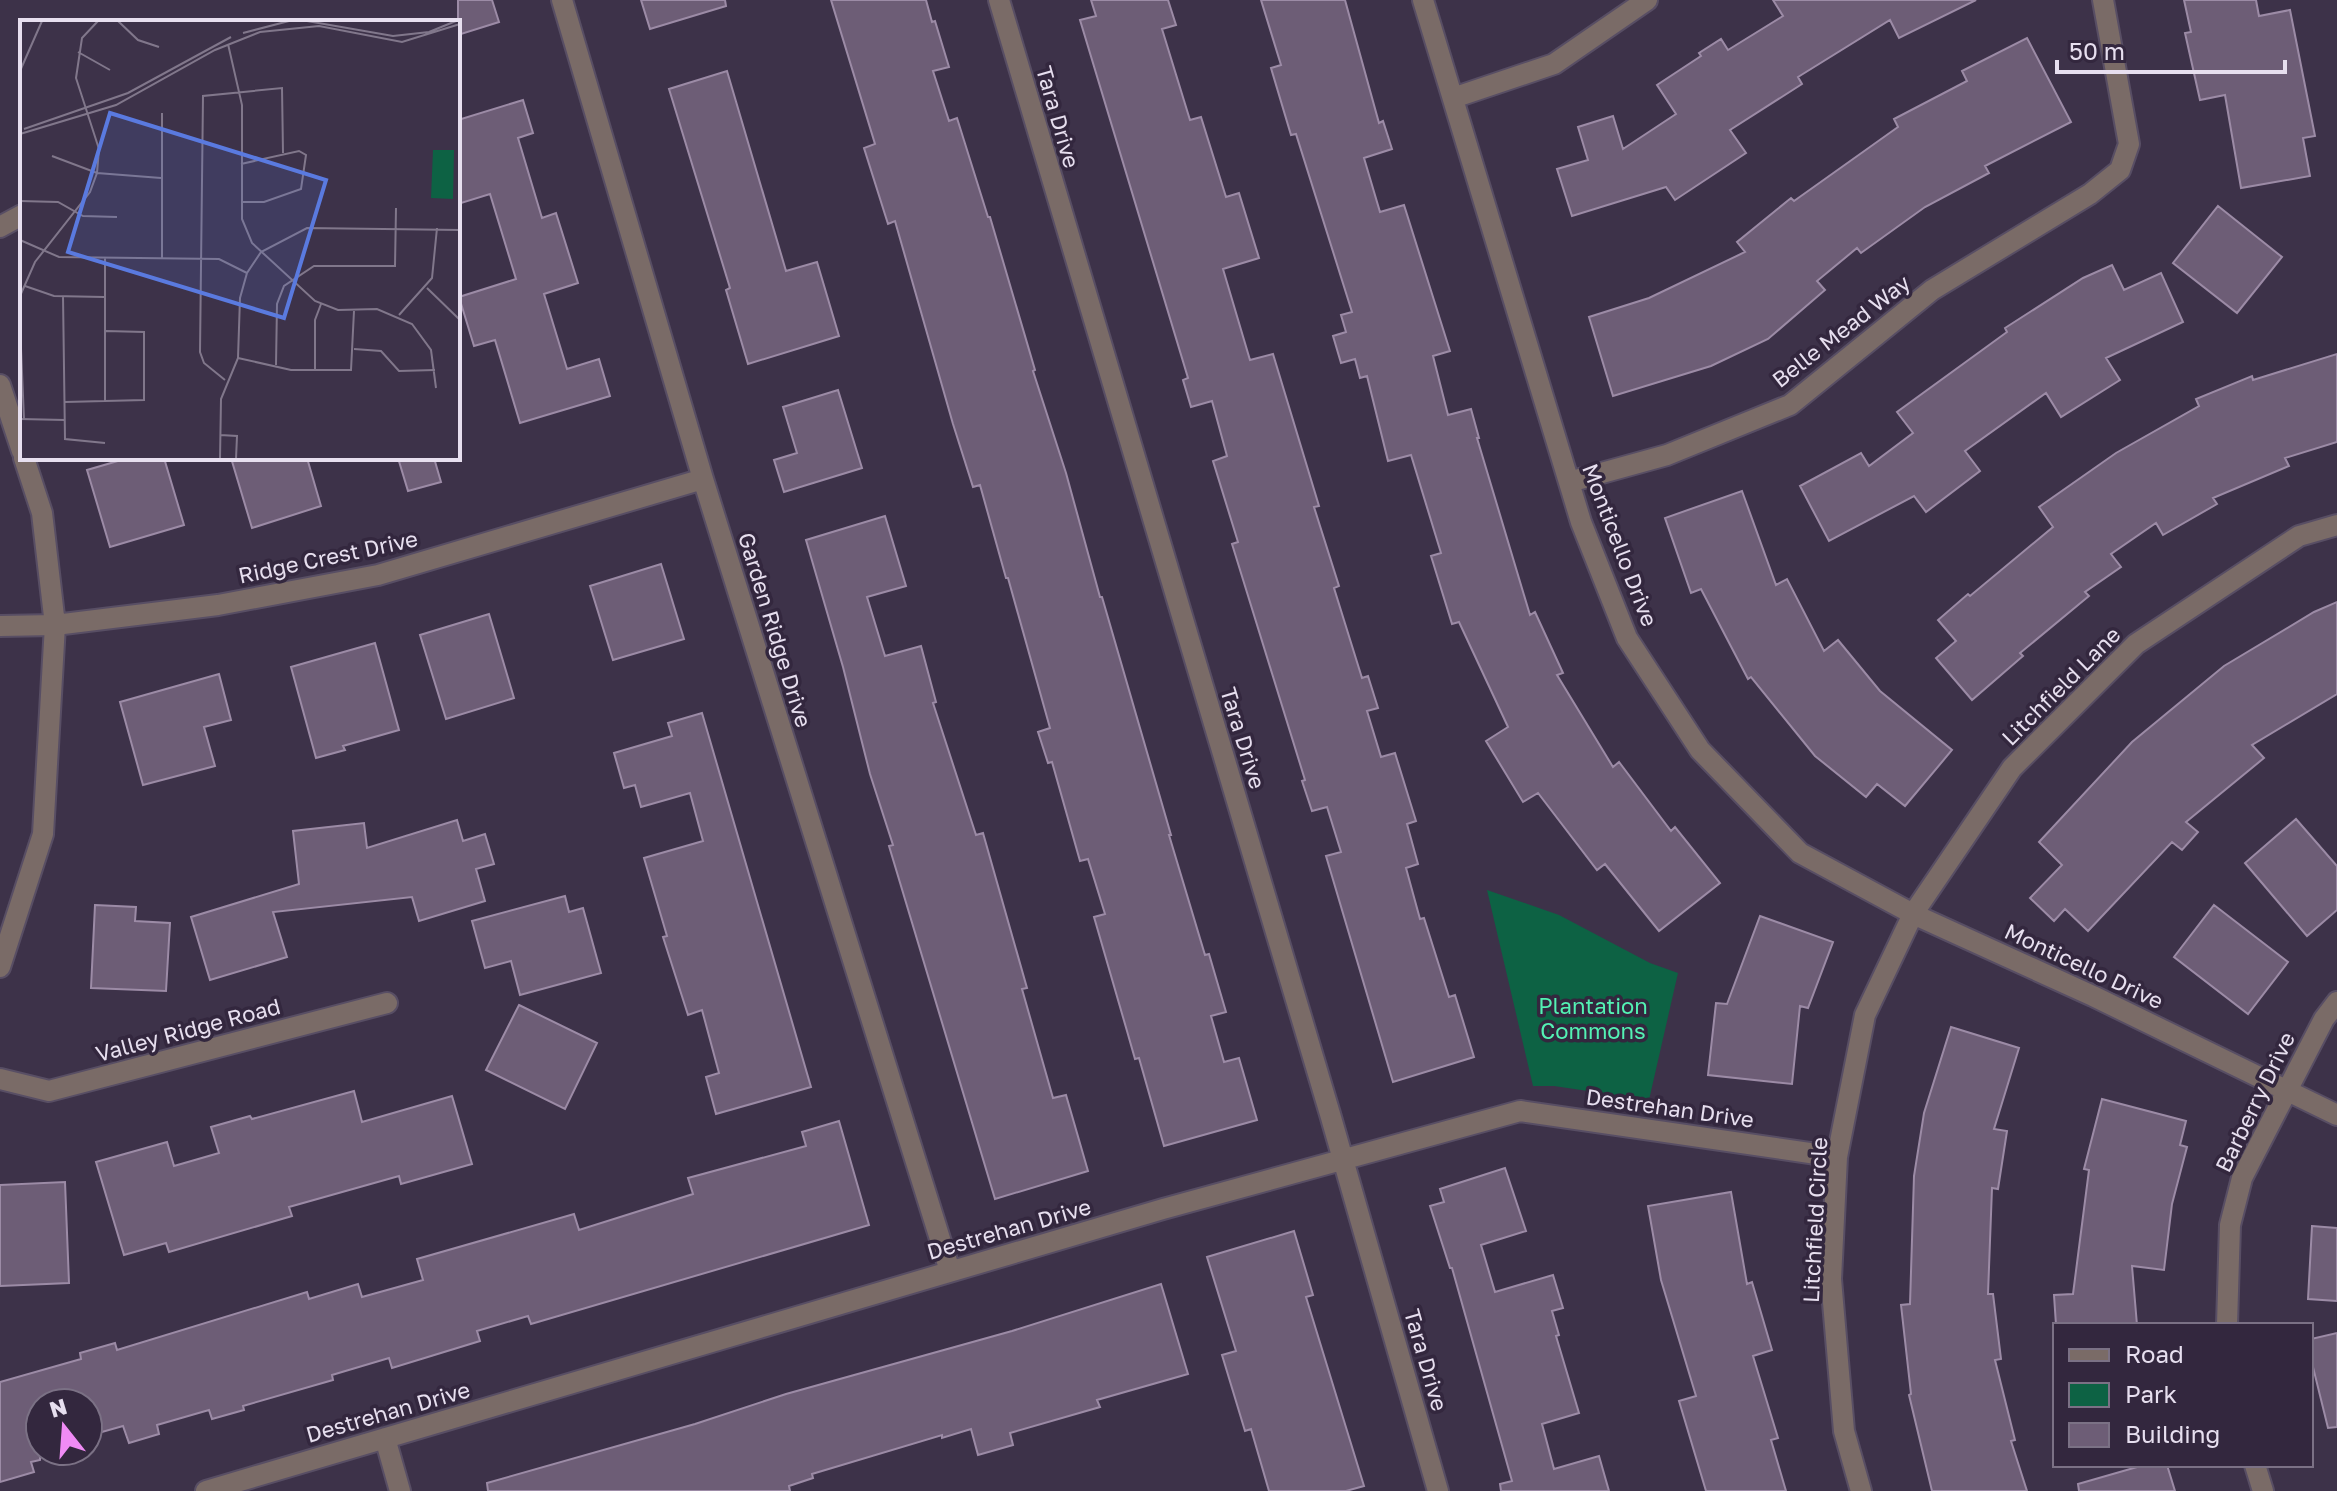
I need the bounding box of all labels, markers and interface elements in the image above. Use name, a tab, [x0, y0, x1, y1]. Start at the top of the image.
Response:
inset map	[20, 20, 460, 460]
scale bar	[2057, 24, 2285, 74]
text: 50 m	[2069, 36, 2125, 65]
street label: Tara Drive	[1031, 63, 1086, 171]
street label: Belle Mead Way	[1766, 268, 1915, 393]
street label: Monticello Drive	[1577, 460, 1664, 630]
street label: Ridge Crest Drive	[236, 524, 420, 589]
street label: Garden Ridge Drive	[733, 529, 818, 731]
street label: Litchfield Lane	[1996, 621, 2126, 751]
street label: Tara Drive	[1215, 684, 1272, 792]
street label: Monticello Drive	[2001, 917, 2168, 1014]
street label: Valley Ridge Road	[93, 992, 283, 1067]
park label: Plantation Commons	[1538, 992, 1648, 1044]
street label: Barberry Drive	[2209, 1027, 2300, 1176]
street label: Destrehan Drive	[1584, 1082, 1756, 1133]
street label: Litchfield Circle	[1797, 1136, 1832, 1304]
street label: Destrehan Drive	[924, 1192, 1094, 1265]
street label: Tara Drive	[1399, 1306, 1454, 1414]
legend	[2053, 1323, 2313, 1467]
text: Road	[2125, 1339, 2184, 1368]
street label: Destrehan Drive	[303, 1375, 473, 1448]
text: Park	[2125, 1379, 2177, 1408]
north arrow	[24, 1387, 104, 1467]
text: N	[46, 1392, 70, 1423]
text: Building	[2125, 1419, 2220, 1448]

